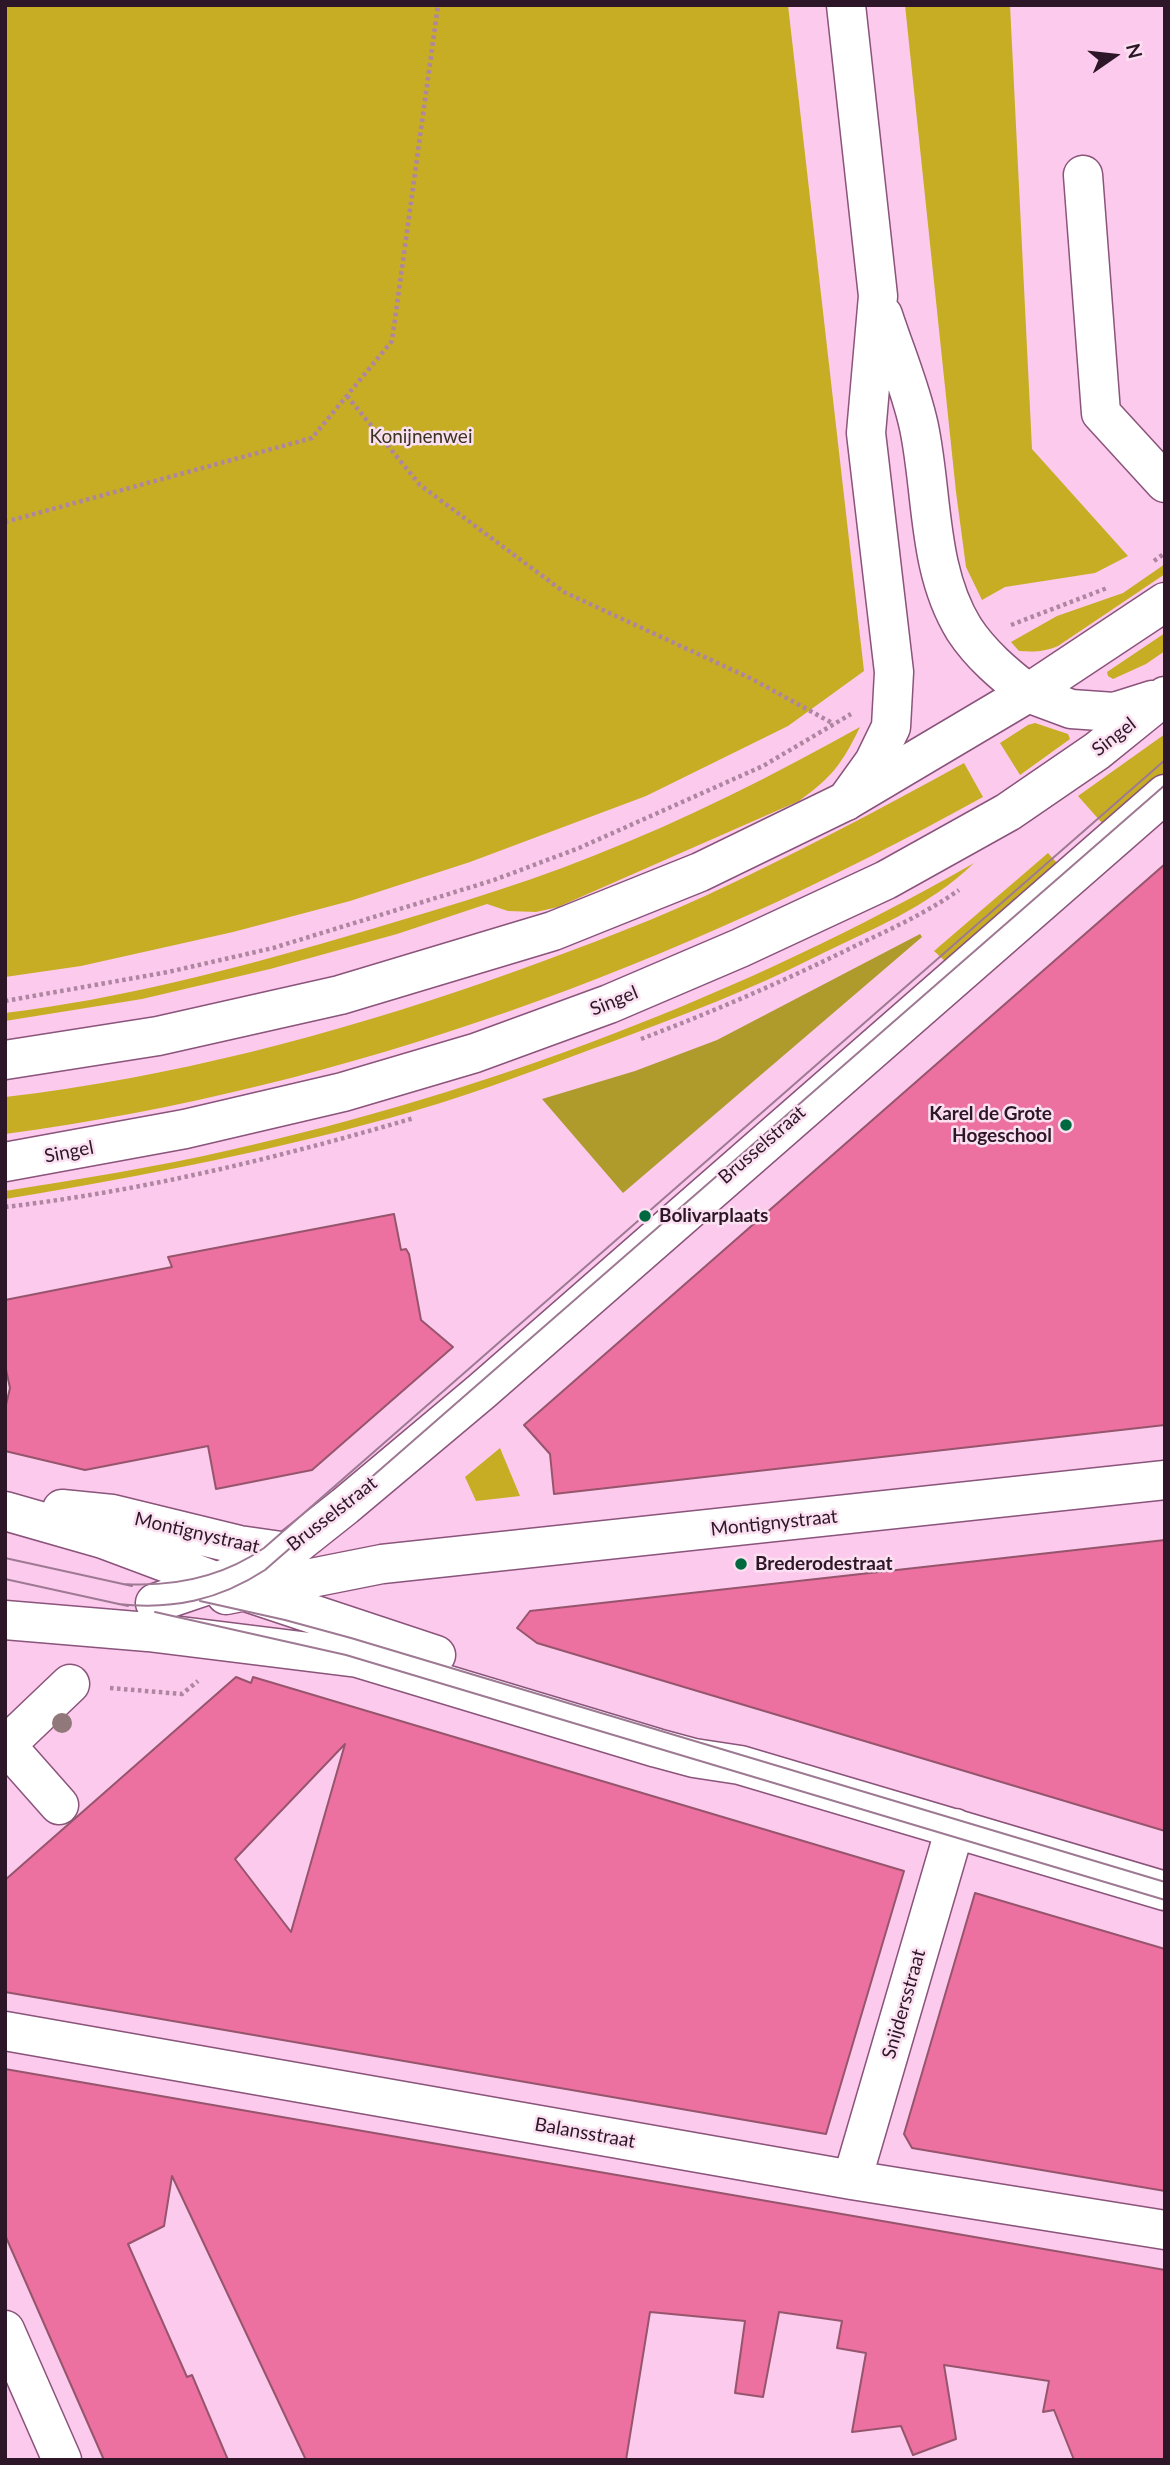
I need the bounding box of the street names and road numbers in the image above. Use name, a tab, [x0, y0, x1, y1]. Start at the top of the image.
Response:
street label: Singel	[1087, 713, 1141, 761]
street label: Singel	[587, 981, 641, 1021]
street label: Brusselstraat	[714, 1101, 810, 1189]
street label: Singel	[42, 1136, 96, 1168]
street label: Brusselstraat	[282, 1472, 382, 1556]
street label: Montignystraat	[709, 1505, 839, 1541]
street label: Montignystraat	[132, 1508, 262, 1558]
street label: Snijdersstraat	[877, 1947, 931, 2061]
street label: Balansstraat	[533, 2113, 637, 2153]

